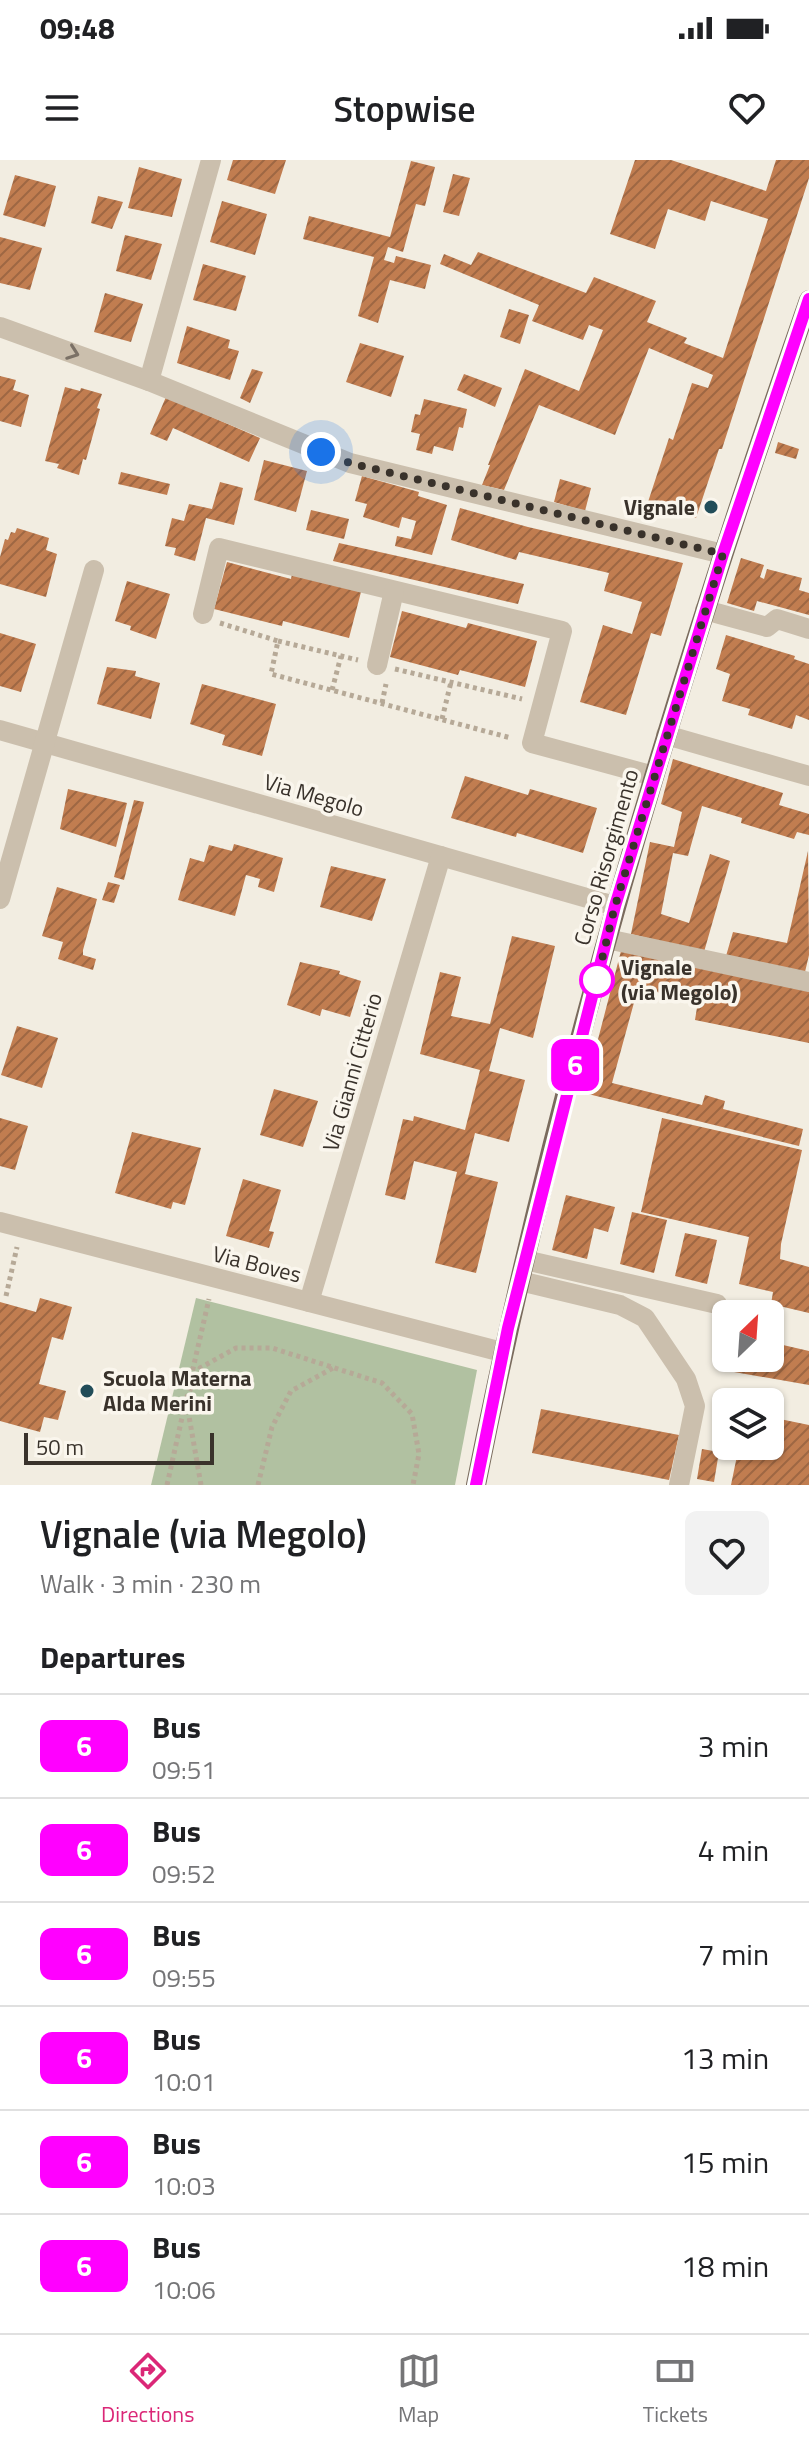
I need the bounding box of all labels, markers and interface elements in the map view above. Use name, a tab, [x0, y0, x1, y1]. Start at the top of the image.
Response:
text: 09:48	[40, 5, 115, 51]
text: Stopwise	[333, 81, 476, 136]
icon: menu	[40, 86, 84, 130]
icon: heart	[725, 86, 769, 130]
one-way arrow	[65, 344, 79, 360]
your location	[301, 432, 341, 472]
place label: Vignale	[624, 490, 695, 524]
marker: Vignale	[702, 498, 720, 516]
street label: Via Megolo	[260, 765, 368, 825]
street label: Corso Risorgimento	[565, 765, 647, 949]
place label: Vignale (via Megolo)	[621, 950, 738, 1009]
marker: Vignale (via Megolo)	[580, 963, 614, 997]
street label: Via Gianni Citterio	[313, 989, 391, 1155]
line badge: 6	[549, 1039, 601, 1091]
text: 6	[567, 1043, 583, 1086]
street label: Via Boves	[209, 1237, 305, 1291]
north arrow	[712, 1300, 784, 1372]
map controls	[712, 1300, 784, 1460]
place label: Scuola Materna Alda Merini	[103, 1361, 252, 1420]
marker: Scuola Materna Alda Merini	[78, 1382, 96, 1400]
button: layers	[712, 1388, 784, 1460]
scale bar	[24, 1429, 214, 1465]
text: 50 m	[36, 1430, 84, 1464]
text: Vignale (via Megolo)	[40, 1505, 367, 1563]
button: heart	[685, 1511, 769, 1595]
text: Walk · 3 min · 230 m	[40, 1564, 261, 1603]
text: Departures	[40, 1634, 185, 1680]
text: Bus	[152, 1704, 201, 1750]
text: 3 min	[698, 1723, 769, 1769]
text: 6	[76, 1724, 92, 1767]
text: 09:51	[152, 1750, 216, 1789]
text: Bus	[152, 1808, 201, 1854]
text: 4 min	[698, 1827, 769, 1873]
text: 6	[76, 1828, 92, 1871]
text: 09:52	[152, 1854, 216, 1893]
text: Bus	[152, 1912, 201, 1958]
text: 7 min	[698, 1931, 769, 1977]
text: 6	[76, 1932, 92, 1975]
text: 09:55	[152, 1958, 216, 1997]
text: Bus	[152, 2016, 201, 2062]
text: 13 min	[681, 2035, 769, 2081]
text: 6	[76, 2036, 92, 2079]
text: 10:01	[152, 2062, 216, 2101]
text: Bus	[152, 2120, 201, 2166]
text: 15 min	[681, 2139, 769, 2185]
text: 6	[76, 2140, 92, 2183]
text: 10:03	[152, 2166, 216, 2205]
text: Bus	[152, 2224, 201, 2270]
text: 18 min	[681, 2243, 769, 2289]
text: 6	[76, 2244, 92, 2287]
text: 10:06	[152, 2270, 216, 2309]
tab: Directions	[101, 2349, 194, 2431]
tab: Map	[397, 2349, 441, 2431]
tab: Tickets	[643, 2349, 708, 2431]

